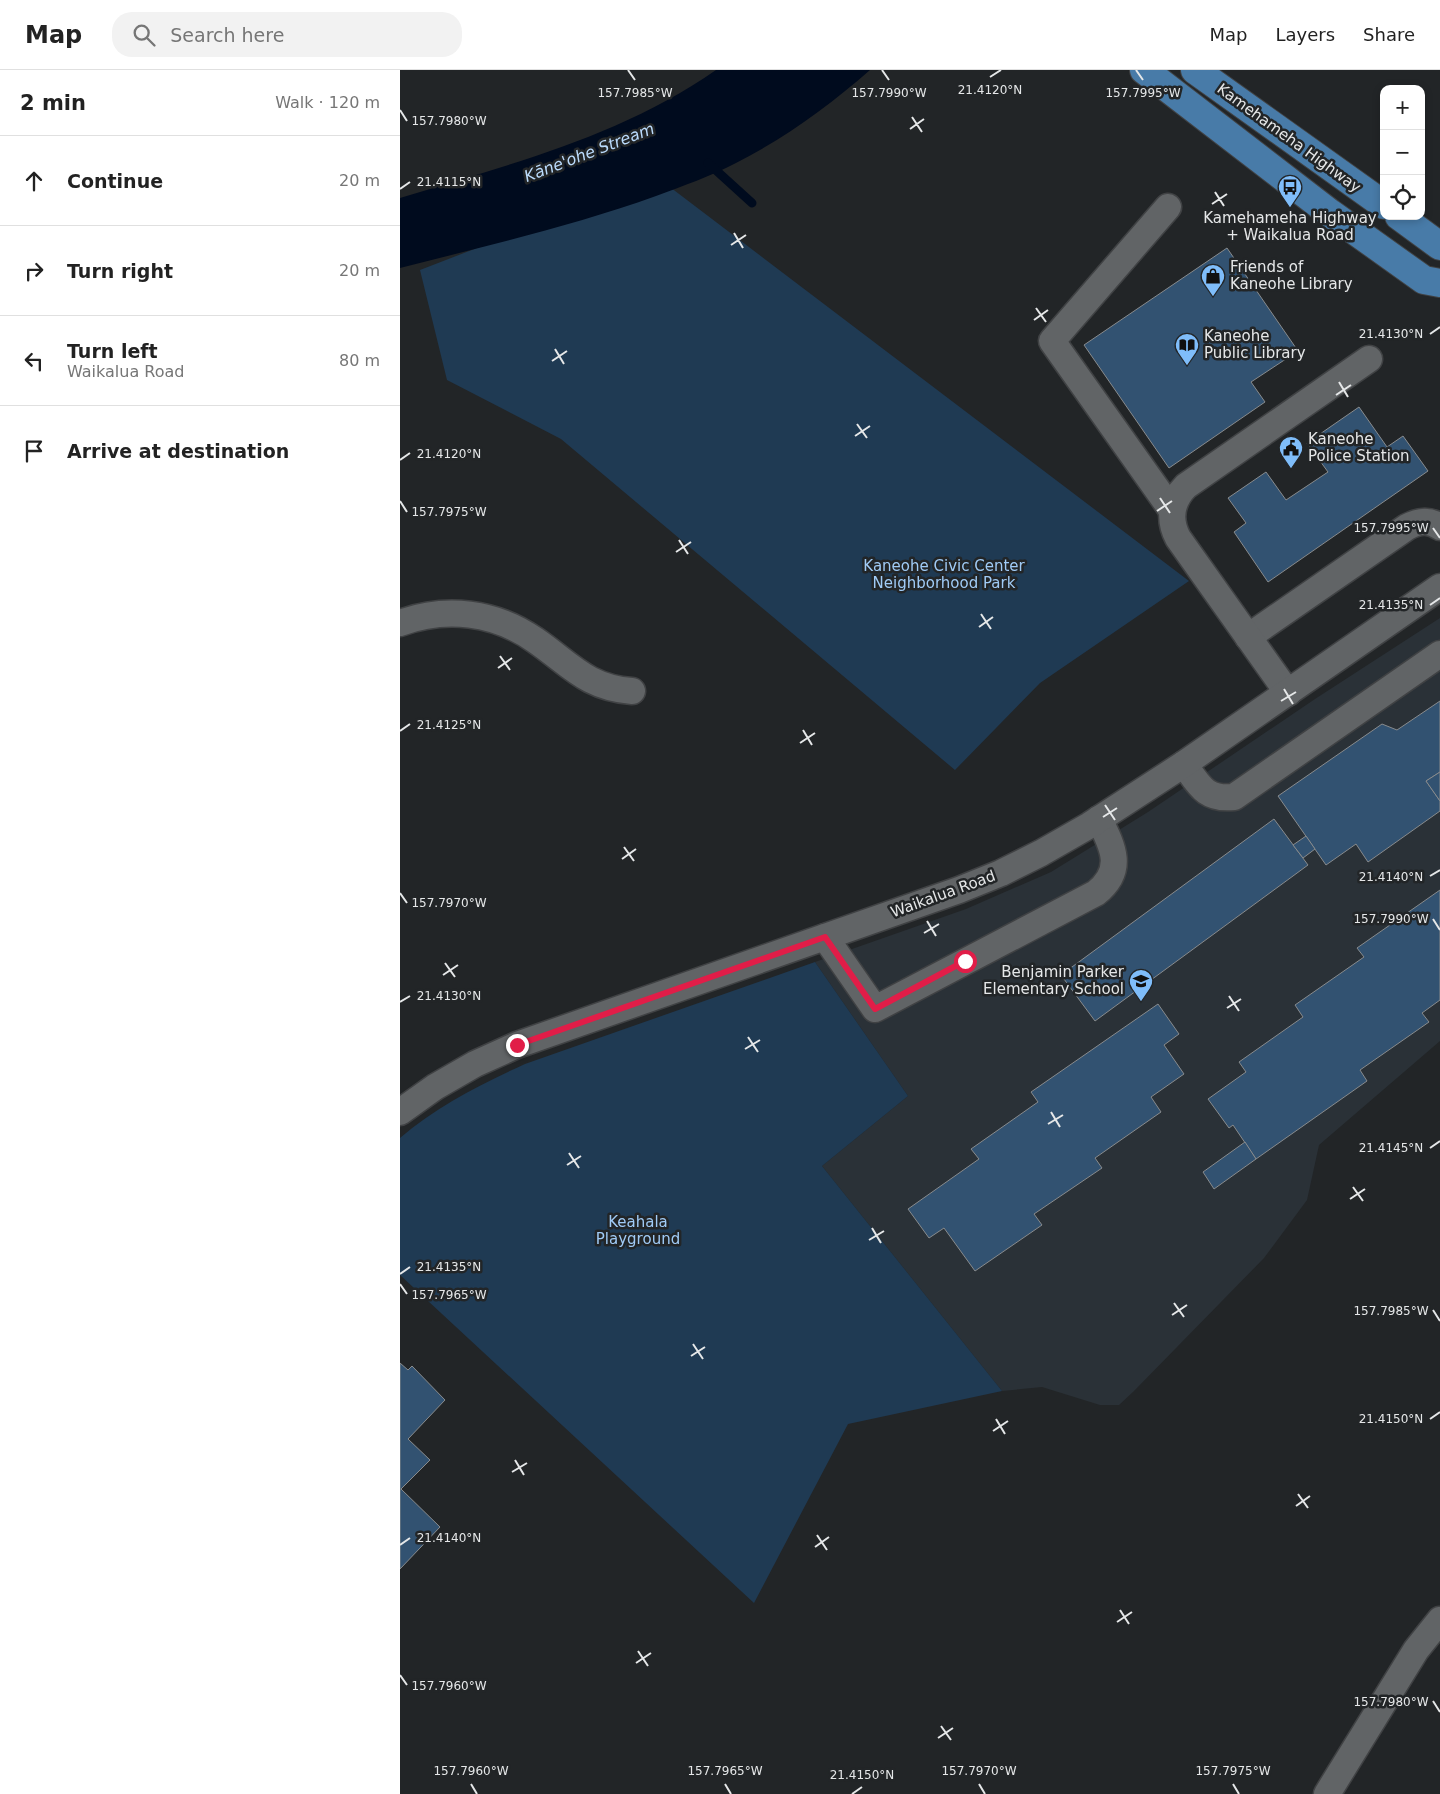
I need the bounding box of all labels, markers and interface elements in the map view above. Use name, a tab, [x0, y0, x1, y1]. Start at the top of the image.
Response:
search box	[112, 12, 462, 57]
text: Map	[25, 21, 82, 49]
icon: search	[130, 21, 158, 49]
text: Search here	[170, 24, 284, 46]
text: Map	[1209, 24, 1247, 45]
text: Layers	[1275, 24, 1335, 45]
text: Share	[1363, 24, 1415, 45]
street label: Kamehameha Highway	[1214, 80, 1365, 196]
text: 21.4120°N	[958, 83, 1022, 97]
map controls	[1380, 85, 1425, 220]
button: +	[1380, 85, 1425, 130]
text: 157.7985°W	[597, 86, 673, 100]
text: 157.7990°W	[851, 86, 927, 100]
text: 157.7995°W	[1105, 86, 1181, 100]
text: 2 min	[20, 91, 86, 115]
text: Walk · 120 m	[275, 93, 380, 112]
text: 157.7980°W	[411, 114, 487, 128]
water label: Kāne'ohe Stream	[521, 119, 657, 186]
button: −	[1380, 130, 1425, 175]
icon: ahead	[20, 167, 48, 195]
text: Continue	[67, 170, 163, 192]
text: 20 m	[339, 171, 380, 190]
bus stop icon: Kamehameha Highway + Waikalua Road	[1277, 174, 1303, 208]
text: 21.4115°N	[417, 175, 481, 189]
button: locate	[1380, 175, 1425, 220]
place label: Kamehameha Highway + Waikalua Road	[1203, 209, 1377, 244]
icon: right	[20, 257, 48, 285]
place label: Friends of Kaneohe Library	[1230, 258, 1353, 293]
text: Turn right	[67, 260, 173, 282]
text: 20 m	[339, 261, 380, 280]
shop icon: Friends of Kaneohe Library	[1200, 263, 1226, 297]
place label: Kaneohe Public Library	[1204, 327, 1306, 362]
text: 21.4130°N	[1359, 327, 1423, 341]
library icon: Kaneohe Public Library	[1174, 332, 1200, 366]
text: Turn left	[67, 340, 158, 362]
icon: left	[20, 347, 48, 375]
text: 80 m	[339, 351, 380, 370]
text: Waikalua Road	[67, 362, 184, 381]
place label: Kaneohe Police Station	[1308, 430, 1410, 465]
public building icon: Kaneohe Police Station	[1278, 435, 1304, 469]
icon: arrive	[20, 437, 48, 465]
text: Arrive at destination	[67, 440, 289, 462]
text: 21.4120°N	[417, 447, 481, 461]
text: 157.7975°W	[411, 505, 487, 519]
text: 157.7995°W	[1353, 521, 1429, 535]
park label: Kaneohe Civic Center Neighborhood Park	[863, 557, 1026, 592]
text: 21.4135°N	[1359, 598, 1423, 612]
text: 21.4125°N	[417, 718, 481, 732]
street label: Waikalua Road	[888, 867, 998, 921]
text: 21.4140°N	[1359, 870, 1423, 884]
text: 157.7970°W	[411, 896, 487, 910]
text: 157.7990°W	[1353, 912, 1429, 926]
route start	[954, 950, 977, 973]
place label: Benjamin Parker Elementary School	[983, 963, 1125, 998]
school or university icon: Benjamin Parker Elementary School	[1128, 968, 1154, 1002]
text: 21.4130°N	[417, 989, 481, 1003]
route end	[506, 1034, 529, 1057]
text: 21.4145°N	[1359, 1141, 1423, 1155]
park label: Keahala Playground	[596, 1213, 680, 1248]
text: 21.4135°N	[417, 1260, 481, 1274]
text: 157.7965°W	[411, 1288, 487, 1302]
text: 157.7985°W	[1353, 1304, 1429, 1318]
text: 21.4150°N	[1359, 1412, 1423, 1426]
text: 21.4140°N	[417, 1531, 481, 1545]
text: 157.7960°W	[411, 1679, 487, 1693]
text: 157.7980°W	[1353, 1695, 1429, 1709]
text: 157.7960°W	[433, 1764, 509, 1778]
text: 157.7965°W	[687, 1764, 763, 1778]
text: 157.7970°W	[941, 1764, 1017, 1778]
text: 157.7975°W	[1195, 1764, 1271, 1778]
text: 21.4150°N	[830, 1768, 894, 1782]

